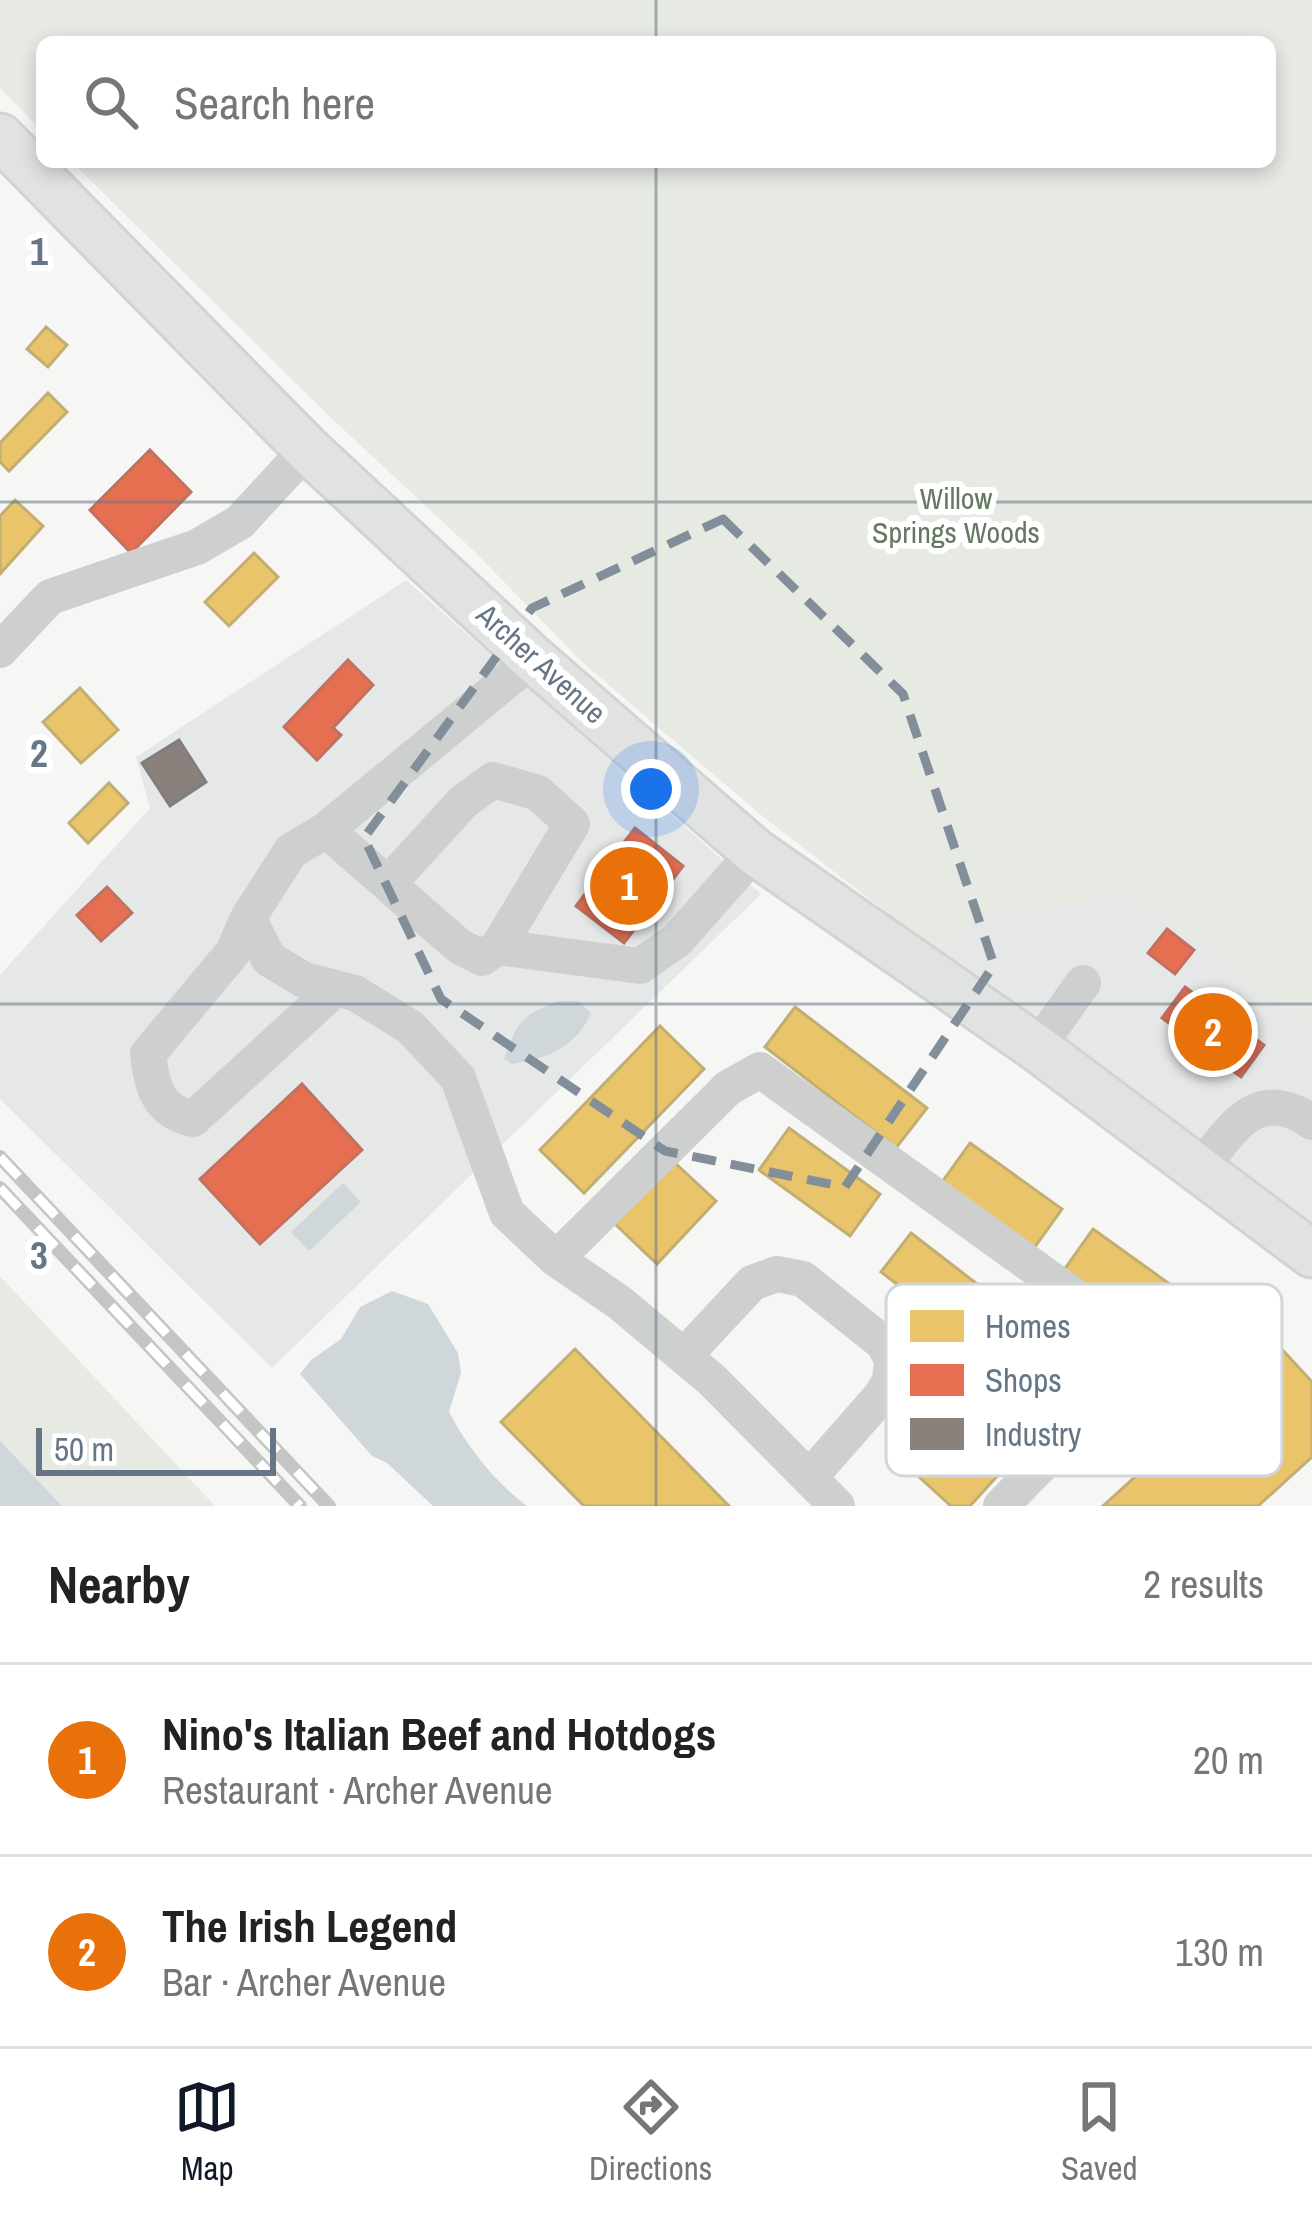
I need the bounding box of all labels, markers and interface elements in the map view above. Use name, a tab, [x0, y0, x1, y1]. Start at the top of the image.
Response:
search box	[36, 36, 1276, 168]
icon: search	[78, 69, 144, 135]
text: Search here	[174, 72, 375, 133]
text: 1	[30, 225, 48, 277]
park label: Willow Springs Woods	[872, 478, 1040, 552]
street label: Archer Avenue	[468, 594, 615, 732]
text: 2	[30, 727, 48, 779]
your location	[621, 759, 681, 819]
pin: 1	[590, 841, 668, 931]
pin: 2	[1174, 987, 1252, 1077]
text: 3	[30, 1229, 48, 1281]
legend	[886, 1284, 1282, 1476]
text: Homes	[985, 1304, 1071, 1348]
text: Shops	[985, 1358, 1062, 1402]
text: Industry	[985, 1412, 1082, 1456]
scale bar	[36, 1422, 276, 1475]
text: 50 m	[54, 1427, 114, 1471]
text: Nearby	[48, 1550, 190, 1619]
text: 2 results	[1143, 1558, 1264, 1610]
text: Nino's Italian Beef and Hotdogs	[162, 1703, 716, 1764]
text: 1	[78, 1734, 96, 1786]
text: 20 m	[1193, 1734, 1264, 1786]
text: Restaurant · Archer Avenue	[162, 1764, 553, 1816]
text: The Irish Legend	[162, 1895, 457, 1956]
text: 2	[78, 1926, 96, 1978]
text: 130 m	[1175, 1926, 1264, 1978]
text: Bar · Archer Avenue	[162, 1956, 446, 2008]
tab: Map	[174, 2074, 240, 2190]
tab: Directions	[589, 2074, 712, 2190]
tab: Saved	[1061, 2074, 1138, 2190]

